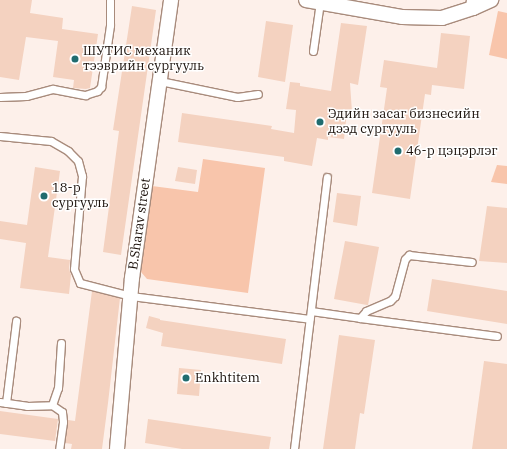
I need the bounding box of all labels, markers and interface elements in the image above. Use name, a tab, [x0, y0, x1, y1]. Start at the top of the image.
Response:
place label: ШУТИС механик тээврийн сургууль	[83, 44, 204, 75]
marker: ШУТИС механик тээврийн сургууль	[70, 54, 80, 64]
place label: Эдийн засаг бизнесийн дээд сургууль	[328, 107, 480, 138]
marker: Эдийн засаг бизнесийн дээд сургууль	[315, 117, 325, 127]
place label: 46-р цэцэрлэг	[406, 143, 498, 159]
marker: 46-р цэцэрлэг	[393, 146, 403, 156]
street label: B.Sharav street	[126, 177, 154, 271]
place label: 18-р сургууль	[52, 181, 109, 212]
marker: 18-р сургууль	[39, 191, 49, 201]
place label: Enkhtitem	[195, 370, 260, 386]
marker: Enkhtitem	[180, 372, 192, 384]

